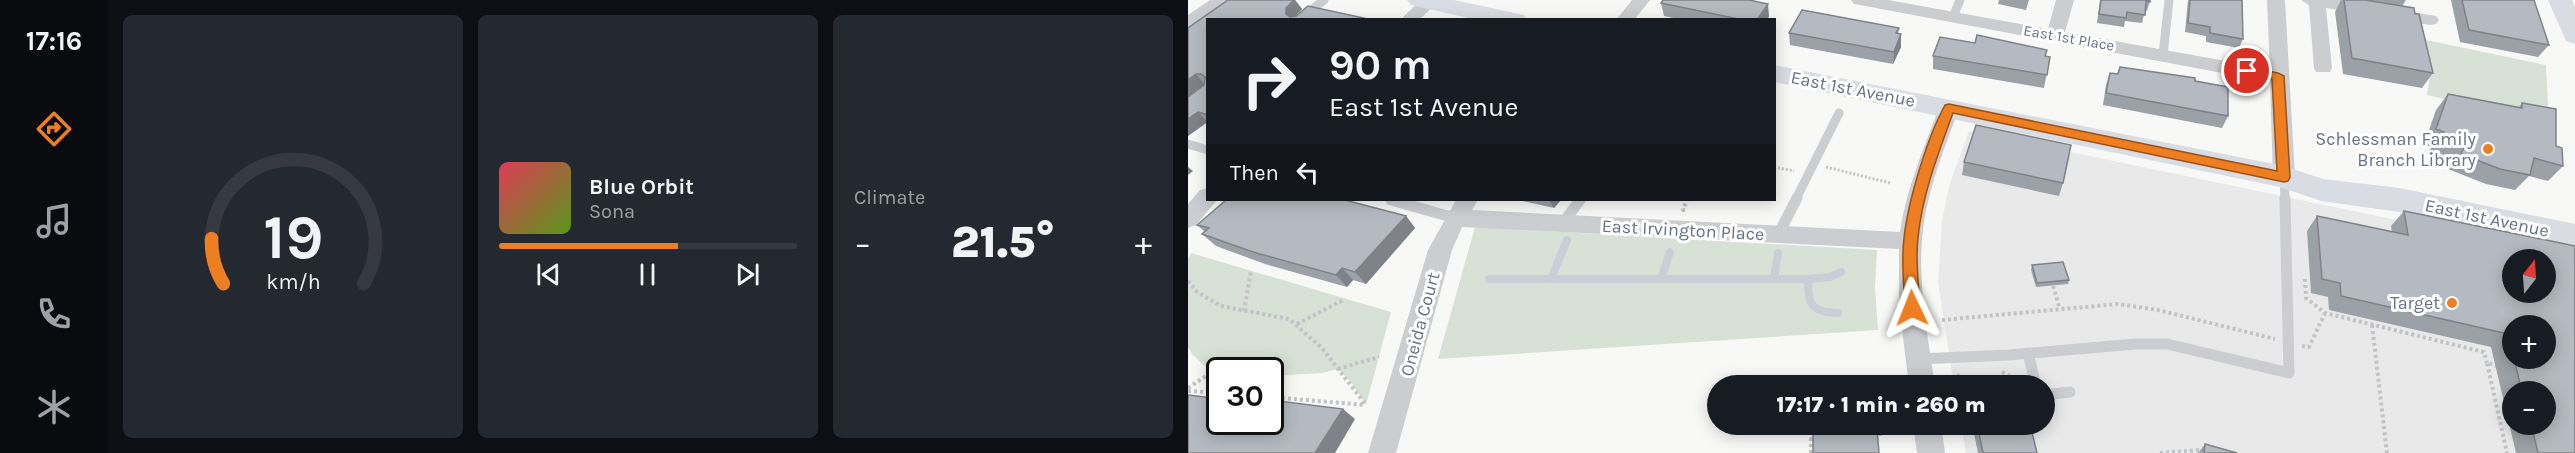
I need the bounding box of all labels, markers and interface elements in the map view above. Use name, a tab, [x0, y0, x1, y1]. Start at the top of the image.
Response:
street label: East 1st Place	[2022, 21, 2116, 55]
text: 17:16	[26, 25, 82, 57]
text: 90 m	[1329, 40, 1432, 90]
icon: right	[1230, 42, 1308, 120]
pin	[2221, 45, 2272, 96]
icon: arrive	[2230, 54, 2263, 87]
street label: East 1st Avenue	[1789, 66, 1917, 112]
text: East 1st Avenue	[1329, 91, 1518, 123]
icon: directions	[33, 108, 75, 150]
place label: Schlessman Family Branch Library	[2315, 128, 2477, 171]
marker: Schlessman Family Branch Library	[2481, 142, 2495, 156]
icon: left	[1291, 156, 1324, 189]
text: Then	[1230, 160, 1279, 186]
text: Blue Orbit	[589, 174, 694, 200]
text: Climate	[854, 186, 925, 209]
street label: East 1st Avenue	[2423, 194, 2551, 242]
icon: music	[33, 200, 75, 242]
text: Sona	[589, 200, 635, 223]
text: 19	[263, 201, 323, 274]
street label: East Irvington Place	[1601, 215, 1765, 245]
text: 21.5°	[951, 216, 1055, 268]
text: −	[854, 224, 871, 262]
text: +	[1135, 224, 1152, 262]
north arrow	[2502, 249, 2556, 303]
map controls	[2502, 249, 2556, 435]
icon: previous	[532, 258, 565, 291]
icon: pause	[631, 258, 664, 291]
icon: next	[731, 258, 764, 291]
text: km/h	[266, 269, 320, 294]
street label: Oneida Court	[1396, 269, 1445, 379]
position arrow	[1880, 276, 1944, 340]
place label: Target	[2390, 292, 2440, 314]
icon: phone	[33, 293, 75, 335]
marker: Target	[2445, 296, 2459, 310]
button: +	[2502, 315, 2556, 369]
speed limit sign: 30	[1206, 357, 1284, 435]
button: −	[2502, 381, 2556, 435]
icon: climate	[33, 386, 75, 428]
text: 17:17 · 1 min · 260 m	[1776, 392, 1986, 418]

